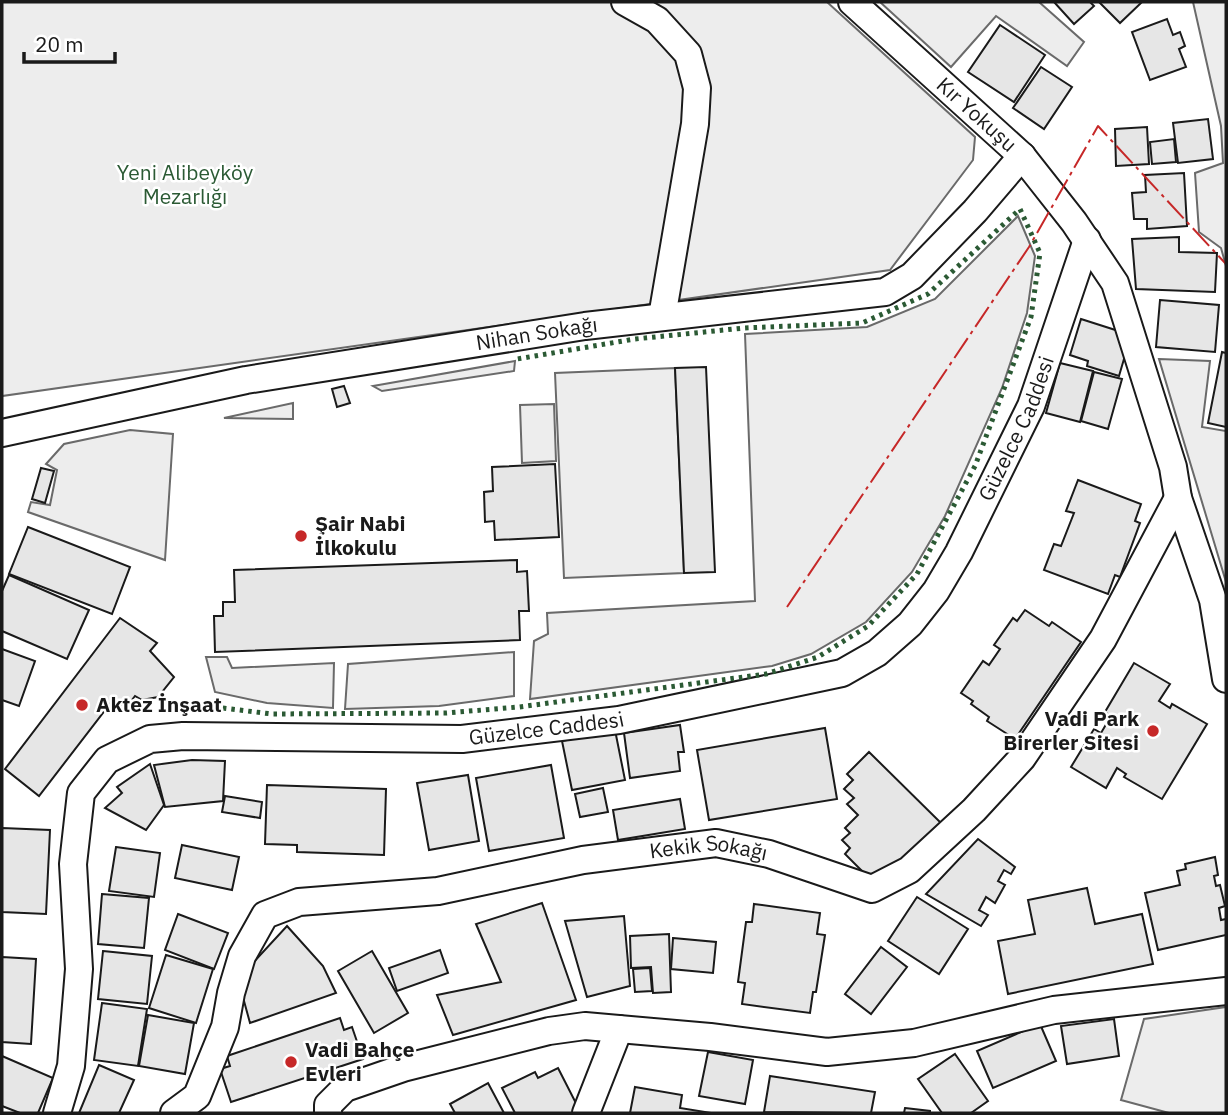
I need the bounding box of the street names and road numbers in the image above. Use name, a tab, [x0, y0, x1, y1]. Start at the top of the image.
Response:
street label: Kır Yokuşu	[931, 70, 1023, 158]
street label: Nihan Sokağı	[474, 310, 599, 356]
street label: Güzelce Caddesi	[971, 352, 1060, 505]
street label: Güzelce Caddesi	[467, 704, 626, 751]
street label: Kekik Sokağı	[648, 828, 770, 866]

